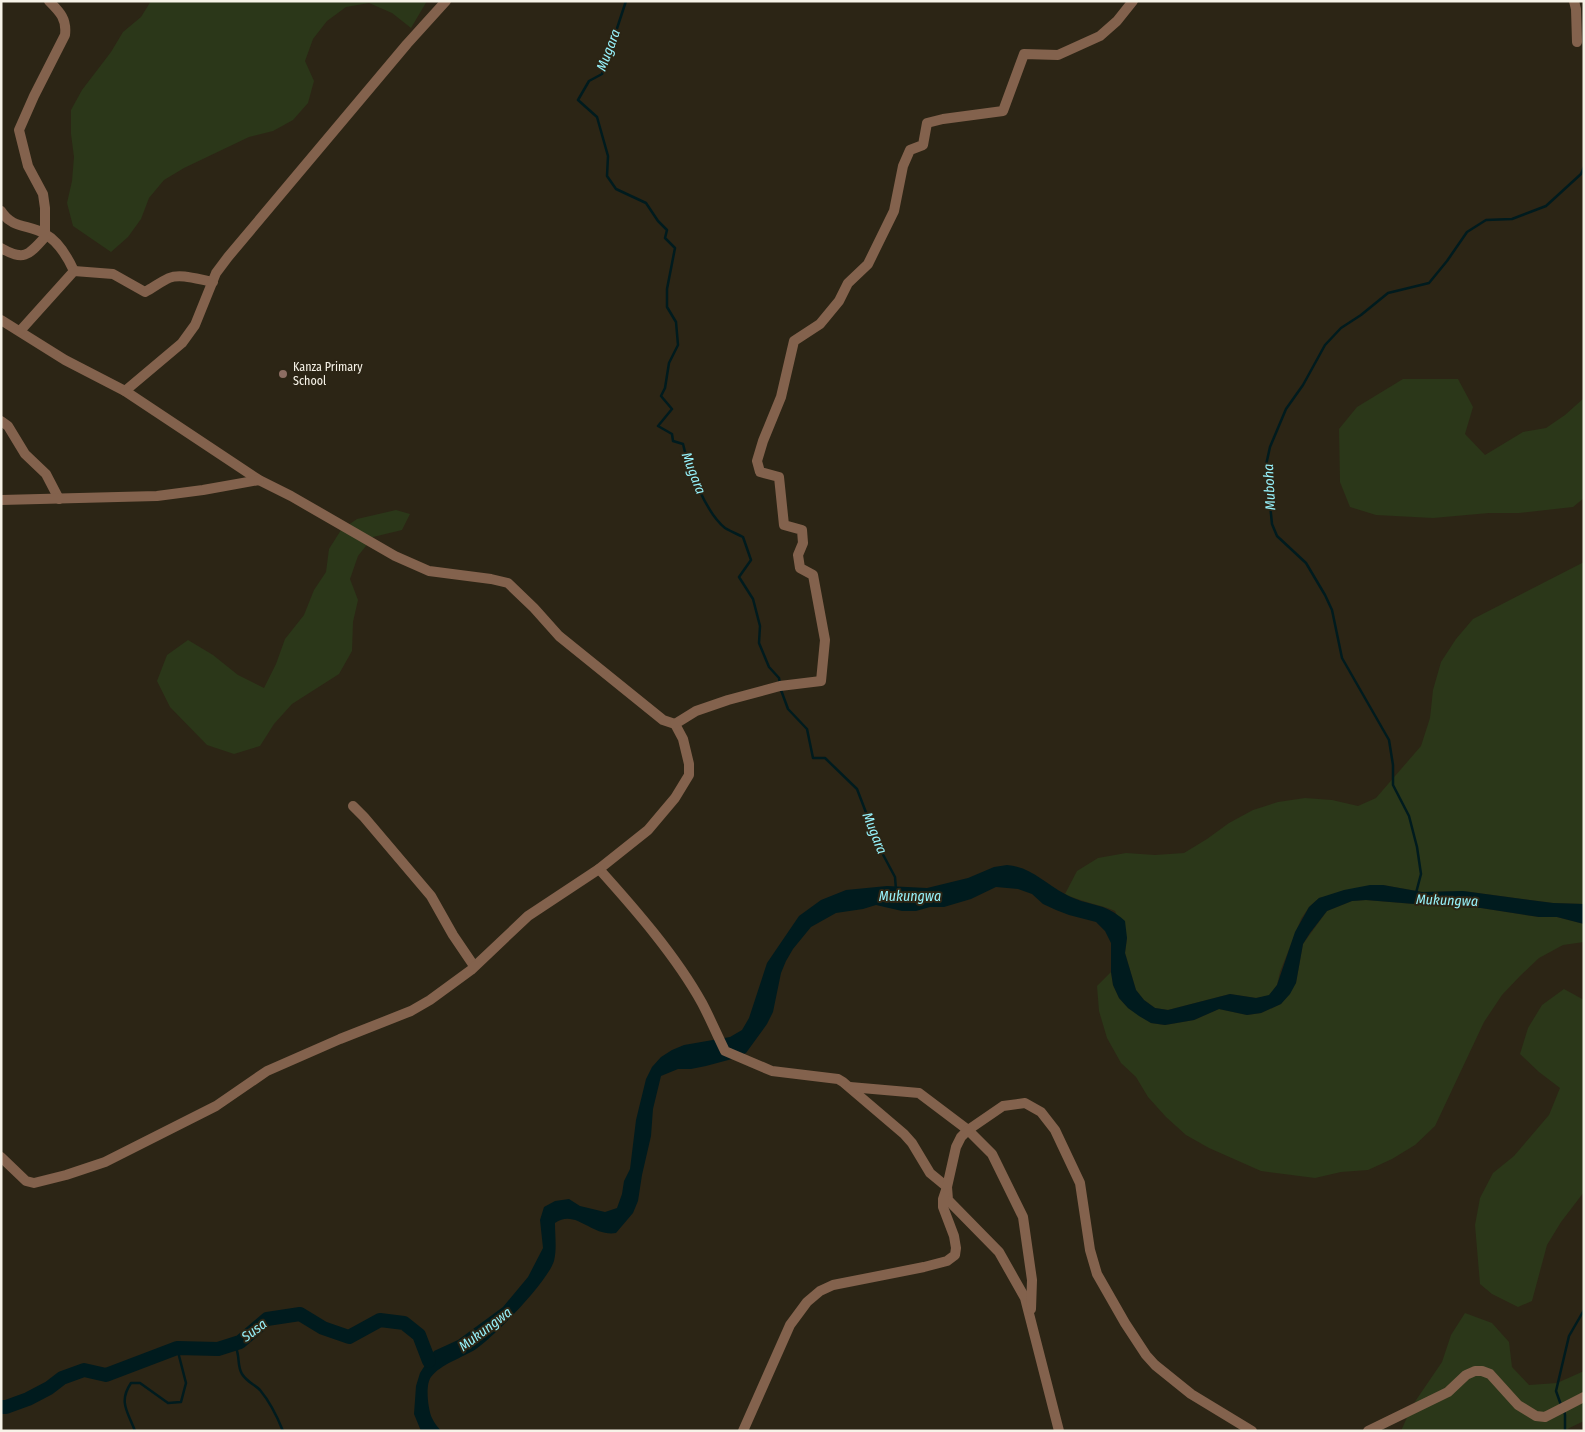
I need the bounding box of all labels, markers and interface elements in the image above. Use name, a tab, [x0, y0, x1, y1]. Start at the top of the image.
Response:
water label: Mugara	[593, 27, 624, 74]
place label: Kanza Primary School	[293, 360, 363, 388]
marker: Kanza Primary School	[277, 368, 289, 380]
water label: Mugara	[678, 450, 709, 497]
water label: Muboha	[1260, 463, 1279, 511]
water label: Mugara	[859, 810, 891, 857]
water label: Mukungwa	[879, 888, 941, 905]
water label: Mukungwa	[1416, 891, 1478, 910]
water label: Mukungwa	[455, 1304, 515, 1355]
water label: Susa	[237, 1315, 270, 1346]

